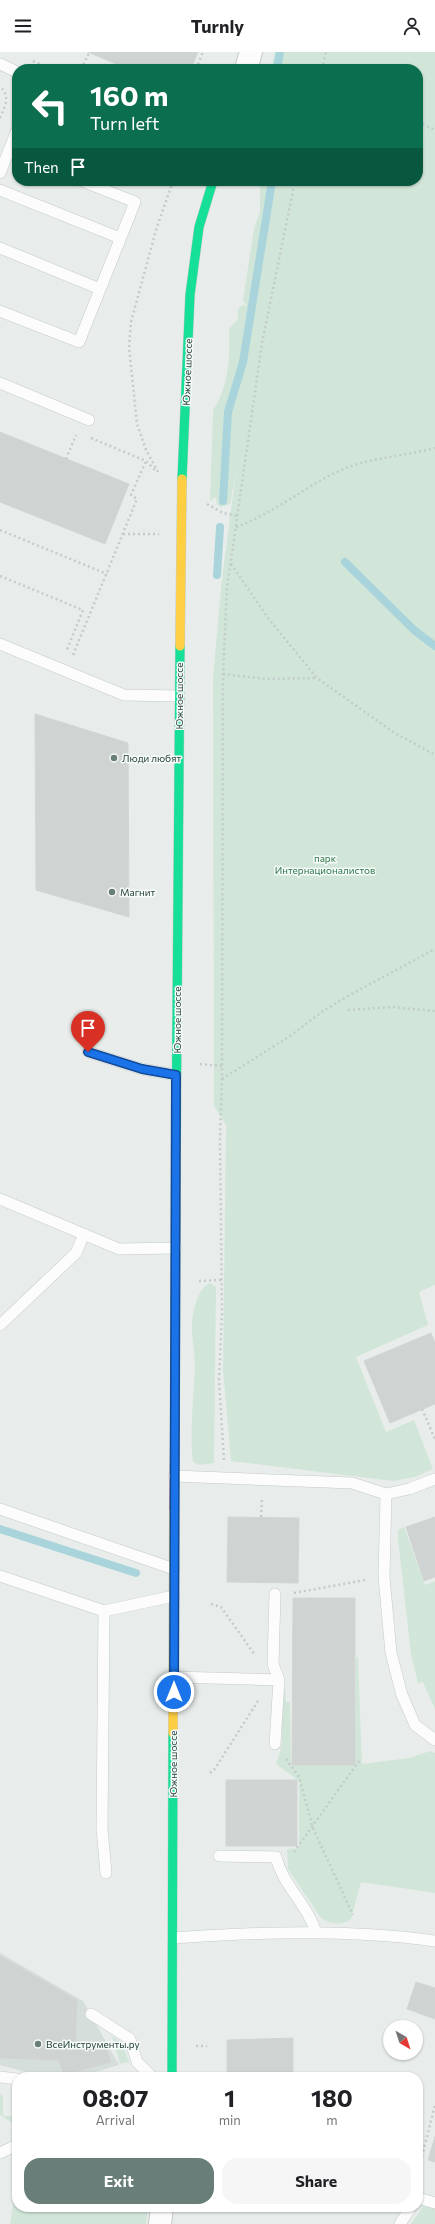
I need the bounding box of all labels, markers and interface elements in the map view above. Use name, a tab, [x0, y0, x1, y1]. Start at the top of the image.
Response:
icon: menu	[12, 15, 34, 37]
text: Turnly	[191, 15, 244, 37]
icon: person	[401, 15, 423, 37]
text: 160 m	[90, 78, 168, 112]
icon: left	[24, 80, 76, 132]
text: Turn left	[90, 112, 159, 134]
icon: arrive	[67, 156, 89, 178]
text: Then	[24, 158, 59, 176]
street label: Южное шоссе	[180, 338, 194, 406]
street label: Южное шоссе	[173, 662, 185, 730]
place label: Люди любят	[122, 752, 181, 764]
marker: Люди любят	[109, 753, 119, 763]
park label: парк Интернационалистов	[275, 852, 375, 876]
place label: Магнит	[120, 886, 155, 898]
marker: Магнит	[107, 887, 117, 897]
street label: Южное шоссе	[171, 986, 183, 1054]
pin	[71, 1011, 105, 1052]
icon: arrive	[77, 1017, 99, 1039]
position arrow	[153, 1671, 195, 1713]
street label: Южное шоссе	[167, 1730, 179, 1798]
north arrow	[383, 2020, 423, 2060]
map controls	[383, 2020, 423, 2060]
place label: ВсеИнструменты.ру	[46, 2038, 140, 2050]
marker: ВсеИнструменты.ру	[33, 2039, 43, 2049]
text: 08:07	[82, 2083, 148, 2112]
text: 1	[224, 2083, 235, 2112]
text: 180	[311, 2083, 353, 2112]
text: Arrival	[96, 2112, 135, 2128]
text: min	[219, 2112, 241, 2128]
text: m	[326, 2112, 338, 2128]
button: Exit	[24, 2158, 214, 2204]
button: Share	[222, 2158, 411, 2204]

